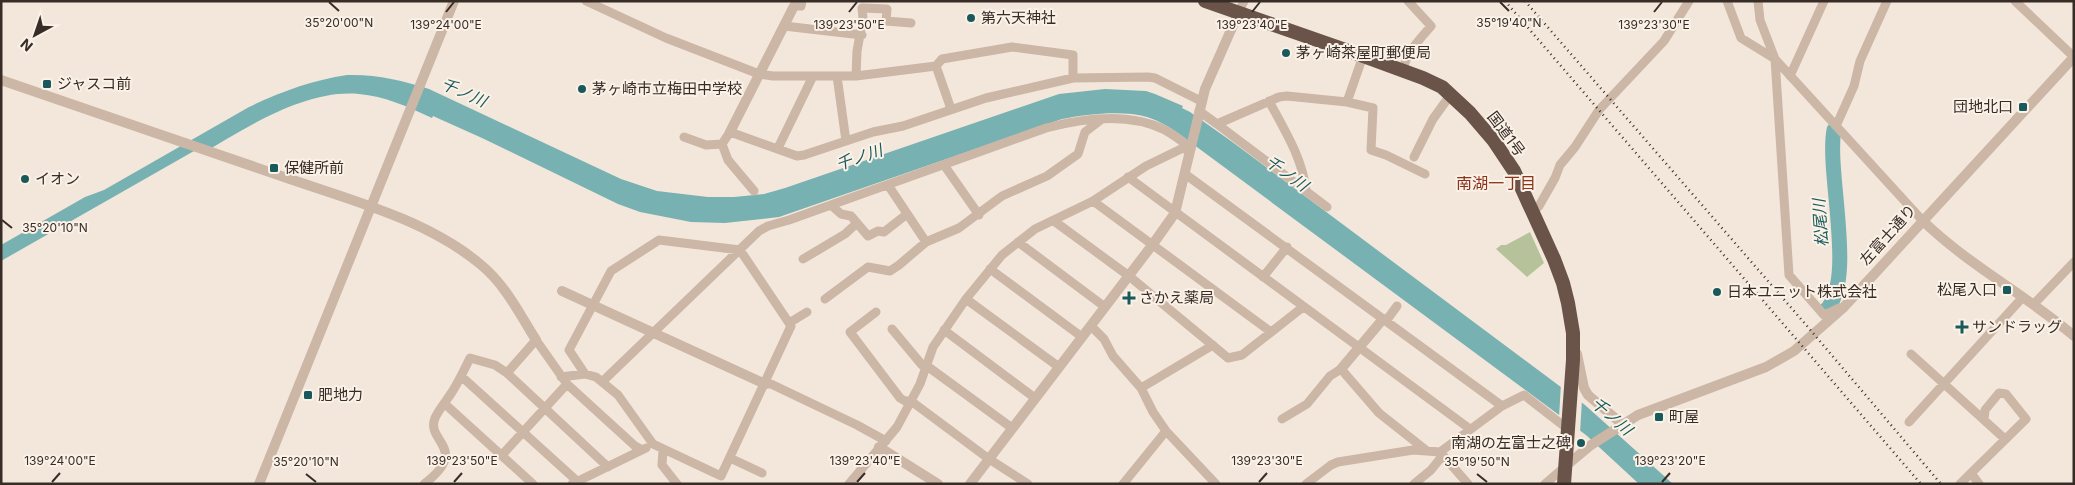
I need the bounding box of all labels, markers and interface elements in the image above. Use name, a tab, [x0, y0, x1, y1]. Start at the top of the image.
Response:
place label: 第六天神社	[981, 8, 1056, 27]
north arrow	[10, 10, 60, 60]
marker: 第六天神社	[965, 12, 977, 24]
text: 35°20'00"N	[305, 15, 373, 30]
text: 35°19'40"N	[1476, 15, 1542, 30]
text: 139°24'00"E	[410, 17, 482, 32]
text: 139°23'50"E	[813, 17, 885, 32]
text: 139°23'40"E	[1217, 17, 1287, 32]
text: 139°23'30"E	[1618, 17, 1690, 32]
text: N	[17, 35, 36, 55]
place label: 茅ヶ崎茶屋町郵便局	[1296, 43, 1431, 62]
marker: 茅ヶ崎茶屋町郵便局	[1280, 47, 1292, 59]
water label: 千ノ川	[438, 73, 492, 112]
place label: ジャスコ前	[57, 74, 131, 93]
marker: ジャスコ前	[41, 78, 53, 90]
place label: 茅ヶ崎市立梅田中学校	[592, 79, 742, 98]
marker: 茅ヶ崎市立梅田中学校	[576, 83, 588, 95]
place label: 団地北口	[1953, 97, 2013, 116]
marker: 団地北口	[2017, 101, 2029, 113]
street label: 国道1号	[1483, 108, 1529, 160]
water label: 千ノ川	[833, 139, 887, 174]
water label: 千ノ川	[1262, 151, 1314, 196]
place label: 保健所前	[284, 158, 344, 177]
marker: 保健所前	[268, 162, 280, 174]
place label: イオン	[35, 169, 80, 188]
marker: イオン	[19, 173, 31, 185]
district label: 南湖一丁目	[1456, 173, 1536, 193]
water label: 松尾川	[1808, 196, 1832, 248]
street label: 左富士通り	[1855, 200, 1920, 269]
text: 35°20'10"N	[22, 220, 88, 235]
place label: 松尾入口	[1937, 280, 1997, 299]
place label: 日本ユニット株式会社	[1727, 282, 1877, 301]
marker: 松尾入口	[2001, 284, 2013, 296]
marker: 日本ユニット株式会社	[1711, 286, 1723, 298]
place label: さかえ薬局	[1139, 288, 1214, 307]
marker: さかえ薬局	[1123, 292, 1135, 304]
place label: サンドラッグ	[1972, 317, 2062, 336]
marker: サンドラッグ	[1956, 321, 1968, 333]
place label: 肥地力	[318, 385, 363, 404]
marker: 肥地力	[302, 389, 314, 401]
water label: 千ノ川	[1587, 393, 1638, 441]
place label: 町屋	[1669, 407, 1699, 426]
marker: 町屋	[1653, 411, 1665, 423]
place label: 南湖の左富士之碑	[1451, 433, 1571, 452]
marker: 南湖の左富士之碑	[1575, 437, 1587, 449]
text: 139°24'00"E	[24, 453, 96, 468]
text: 139°23'50"E	[426, 453, 498, 468]
text: 139°23'40"E	[830, 453, 900, 468]
text: 139°23'30"E	[1231, 453, 1303, 468]
text: 139°23'20"E	[1634, 453, 1706, 468]
text: 35°20'10"N	[273, 454, 339, 469]
text: 35°19'50"N	[1444, 454, 1510, 469]

